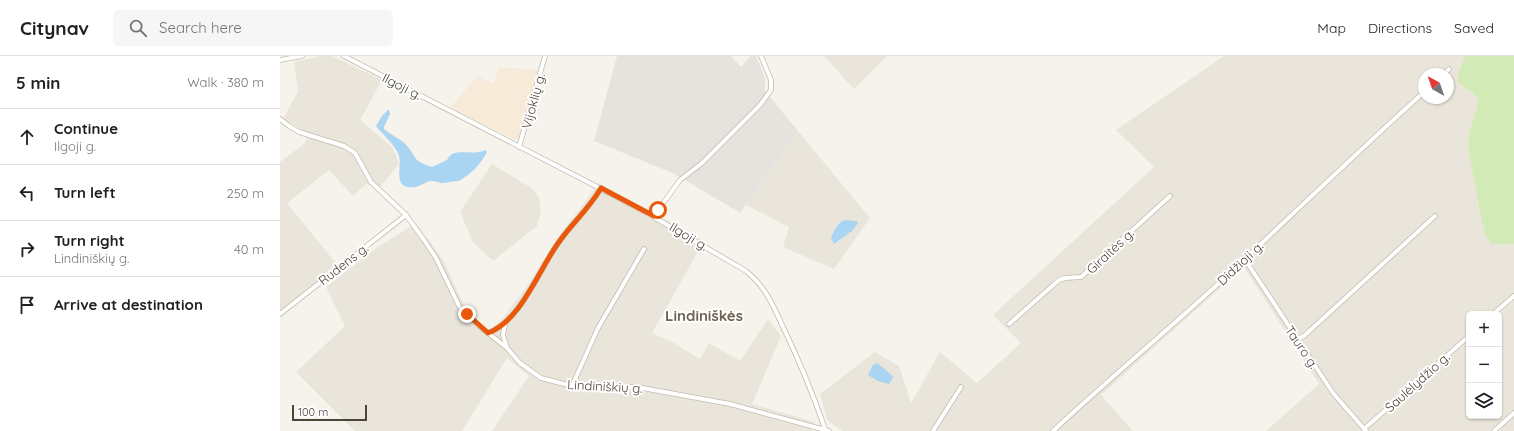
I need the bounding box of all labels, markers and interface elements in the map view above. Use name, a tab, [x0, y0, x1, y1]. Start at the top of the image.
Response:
search box	[113, 10, 393, 46]
text: Citynav	[20, 16, 89, 40]
icon: search	[127, 17, 149, 39]
text: Search here	[159, 18, 242, 37]
text: Map	[1317, 19, 1346, 37]
text: Directions	[1368, 19, 1432, 37]
text: Saved	[1454, 19, 1494, 37]
north arrow	[1418, 68, 1454, 104]
street label: Ilgoji g.	[380, 69, 424, 103]
street label: Vijoklių g.	[518, 71, 548, 131]
text: 5 min	[16, 72, 60, 93]
text: Walk · 380 m	[187, 74, 264, 90]
text: Continue	[54, 119, 118, 138]
icon: ahead	[16, 126, 38, 148]
text: 90 m	[234, 129, 264, 145]
text: Ilgoji g.	[54, 138, 96, 154]
icon: left	[16, 182, 38, 204]
text: Turn left	[54, 183, 116, 202]
text: 250 m	[227, 185, 264, 201]
route start	[649, 201, 667, 219]
street label: Ilgoji g.	[667, 218, 711, 254]
street label: Giraitės g.	[1083, 225, 1137, 277]
text: Turn right	[54, 231, 125, 250]
icon: right	[16, 238, 38, 260]
street label: Didžioji g.	[1214, 238, 1266, 288]
street label: Rudens g.	[315, 240, 371, 288]
text: 40 m	[234, 241, 264, 257]
text: Lindiniškių g.	[54, 250, 129, 266]
icon: arrive	[16, 294, 38, 316]
text: Arrive at destination	[54, 295, 203, 314]
route end	[458, 305, 476, 323]
district label: Lindiniškės	[665, 306, 743, 325]
map controls	[1466, 311, 1502, 419]
button: +	[1466, 311, 1502, 347]
street label: Tauro g.	[1282, 323, 1322, 371]
button: −	[1466, 347, 1502, 383]
street label: Saulėlydžio g.	[1381, 349, 1453, 415]
street label: Lindiniškių g.	[567, 376, 643, 396]
button: layers	[1466, 383, 1502, 419]
scale bar	[292, 403, 367, 422]
text: 100 m	[298, 405, 328, 419]

